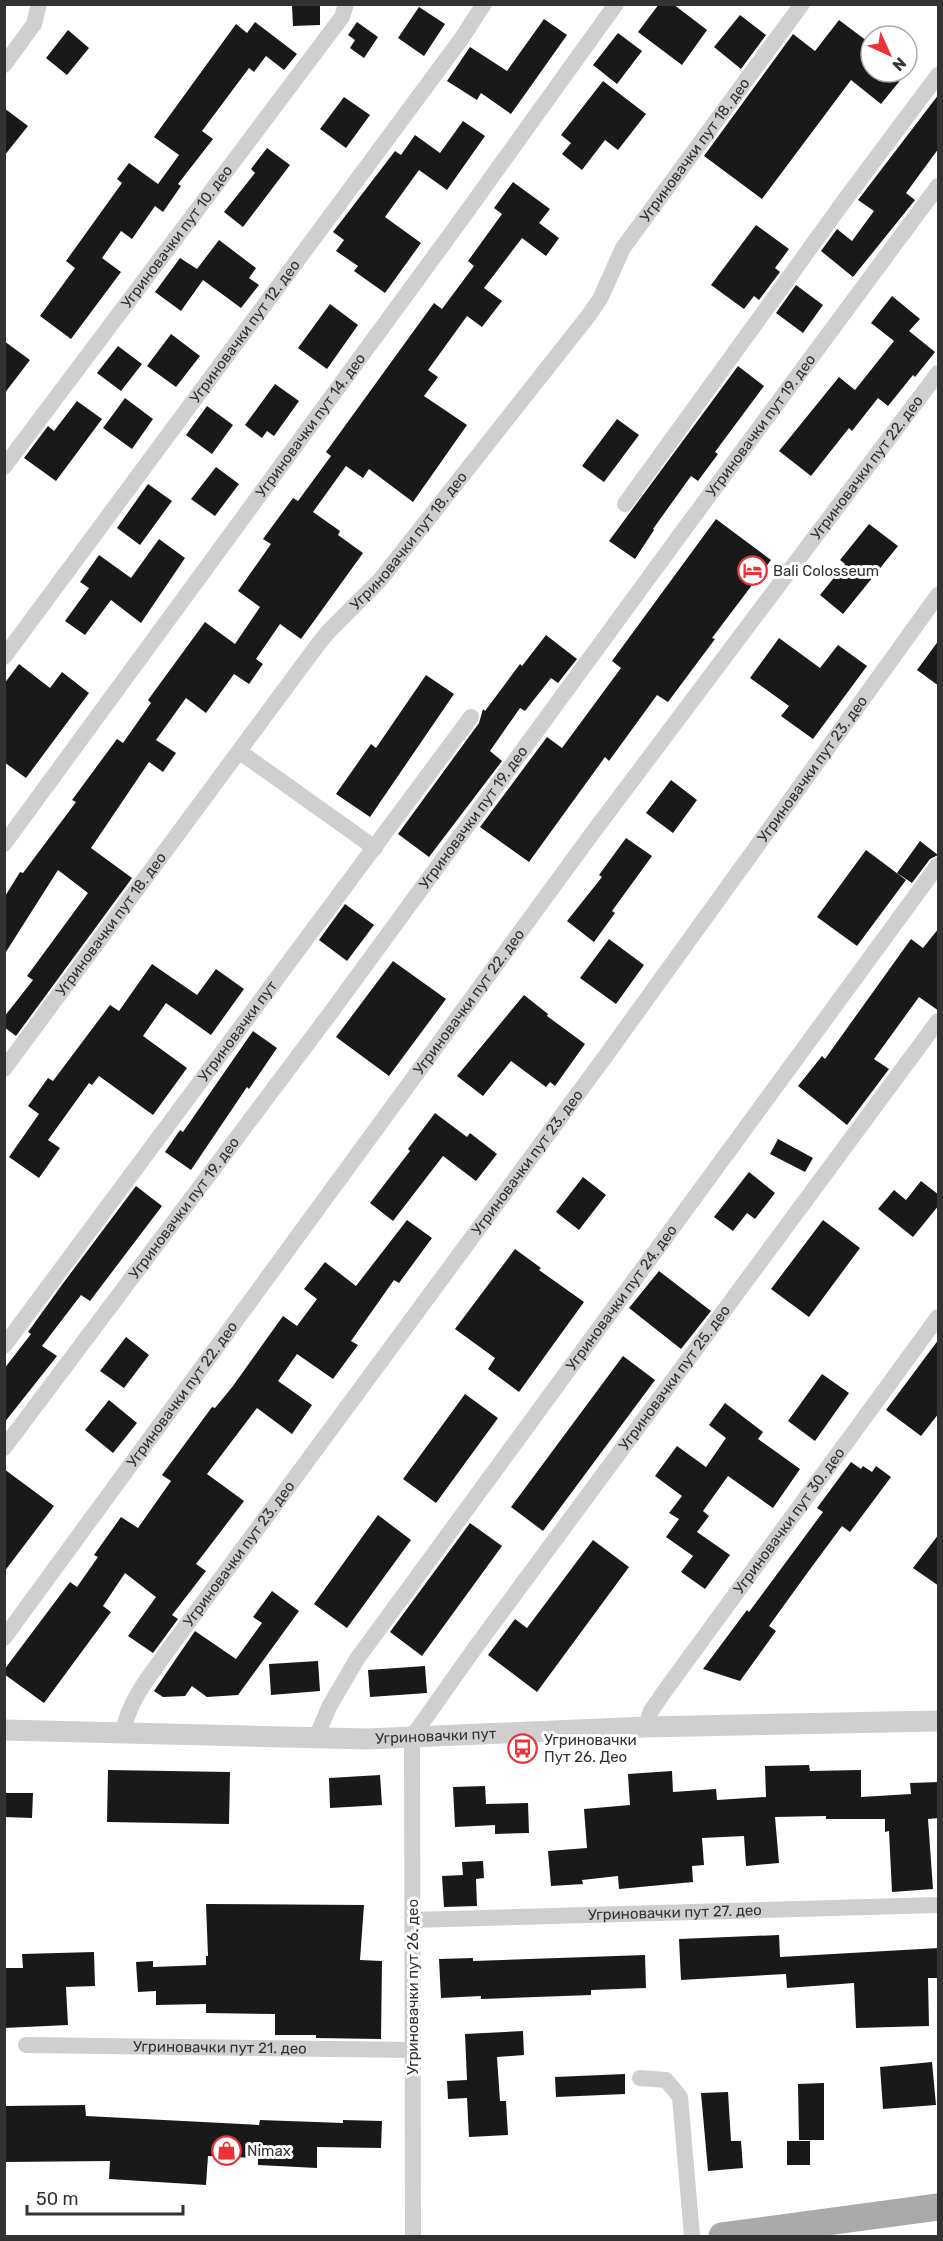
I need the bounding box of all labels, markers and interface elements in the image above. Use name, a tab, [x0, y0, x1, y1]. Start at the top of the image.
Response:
north arrow	[859, 24, 919, 84]
text: N	[888, 53, 910, 75]
street label: Угриновачки пут 18. део	[636, 74, 754, 226]
street label: Угриновачки пут 10. део	[117, 162, 236, 312]
street label: Угриновачки пут 12. део	[186, 256, 304, 407]
street label: Угриновачки пут 14. део	[252, 350, 369, 501]
street label: Угриновачки пут 19. део	[702, 351, 819, 500]
street label: Угриновачки пут 22. део	[807, 392, 927, 544]
street label: Угриновачки пут 18. део	[346, 468, 471, 614]
hotel icon: Bali Colosseum	[736, 555, 768, 587]
place label: Bali Colosseum	[773, 562, 879, 580]
street label: Угриновачки пут 23. део	[754, 692, 871, 846]
street label: Угриновачки пут 19. део	[415, 743, 532, 893]
street label: Угриновачки пут 18. део	[52, 849, 170, 1000]
street label: Угриновачки пут 22. део	[410, 925, 528, 1078]
street label: Угриновачки пут	[194, 977, 281, 1085]
street label: Угриновачки пут 23. део	[468, 1086, 587, 1239]
street label: Угриновачки пут 19. део	[125, 1134, 243, 1283]
street label: Угриновачки пут 24. део	[562, 1221, 681, 1374]
street label: Угриновачки пут 25. део	[615, 1302, 734, 1454]
street label: Угриновачки пут 22. део	[123, 1318, 241, 1471]
street label: Угриновачки пут 30. део	[730, 1444, 849, 1597]
street label: Угриновачки пут 23. део	[179, 1477, 299, 1630]
street label: Угриновачки пут	[375, 1724, 497, 1748]
place label: Угриновачки Пут 26. Део	[544, 1731, 637, 1766]
bus stop icon: Угриновачки Пут 26. Део	[507, 1733, 539, 1765]
street label: Угриновачки пут 26. део	[404, 1899, 422, 2075]
street label: Угриновачки пут 27. део	[588, 1901, 762, 1924]
street label: Угриновачки пут 21. део	[133, 2037, 307, 2058]
shop icon: Nimax	[210, 2135, 242, 2167]
place label: Nimax	[247, 2142, 291, 2160]
scale bar	[27, 2178, 183, 2216]
text: 50 m	[36, 2188, 79, 2210]

